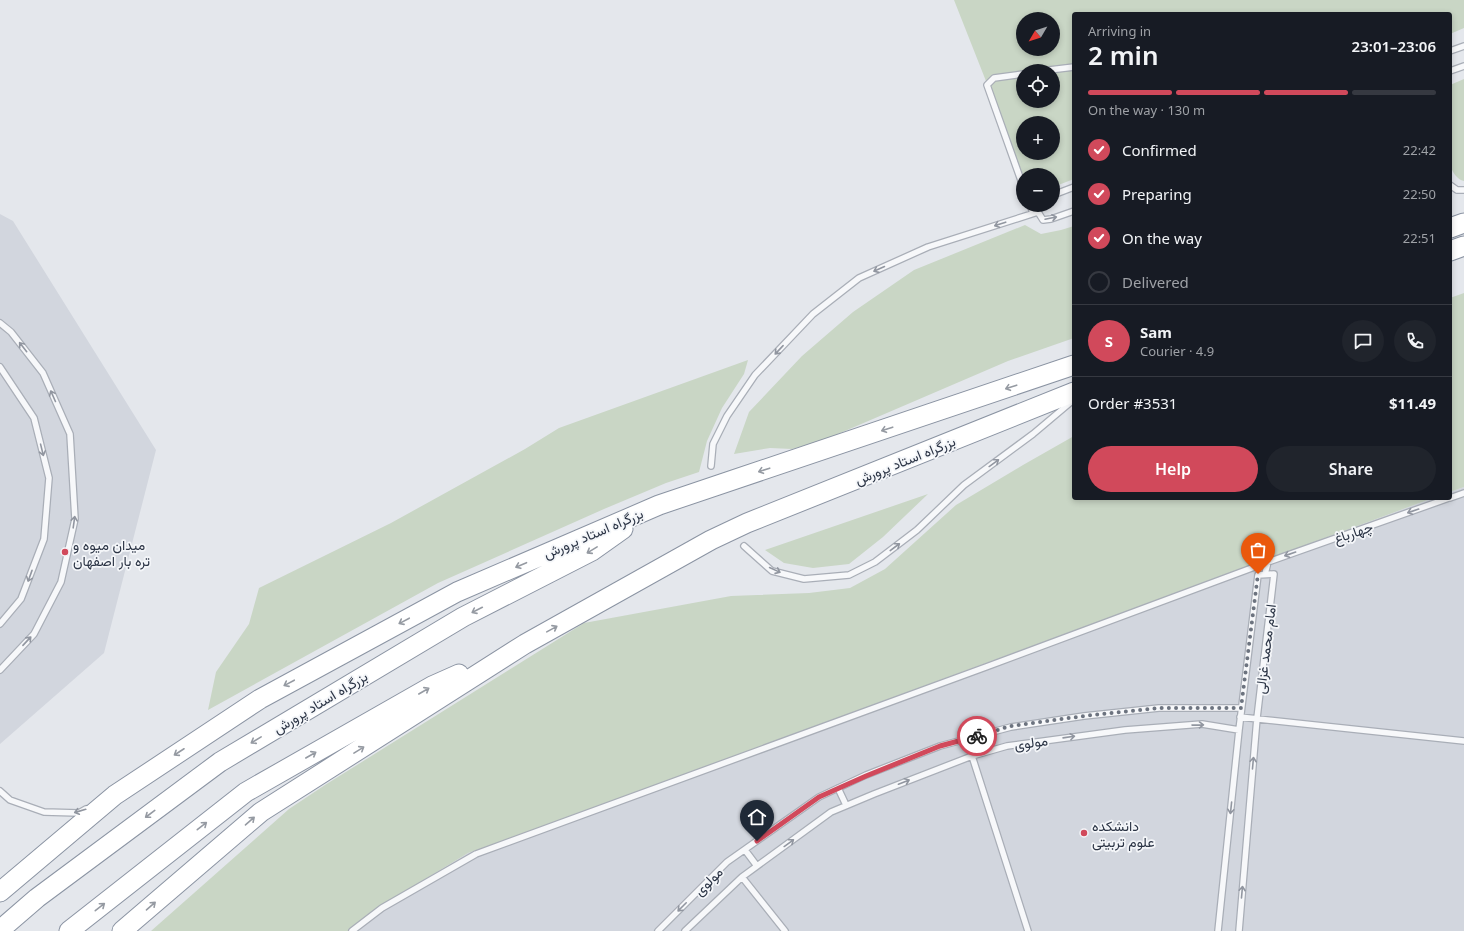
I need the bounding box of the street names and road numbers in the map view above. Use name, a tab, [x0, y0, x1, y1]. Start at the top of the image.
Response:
street label: بزرگراه استاد پرورش	[852, 431, 959, 490]
street label: بزرگراه استاد پرورش	[540, 503, 646, 564]
street label: چهارباغ	[1331, 516, 1376, 549]
street label: امام محمد غزالی	[1250, 603, 1280, 695]
street label: بزرگراه استاد پرورش	[269, 666, 371, 739]
street label: مولوی	[1013, 730, 1049, 754]
street label: مولوی	[689, 862, 727, 900]

